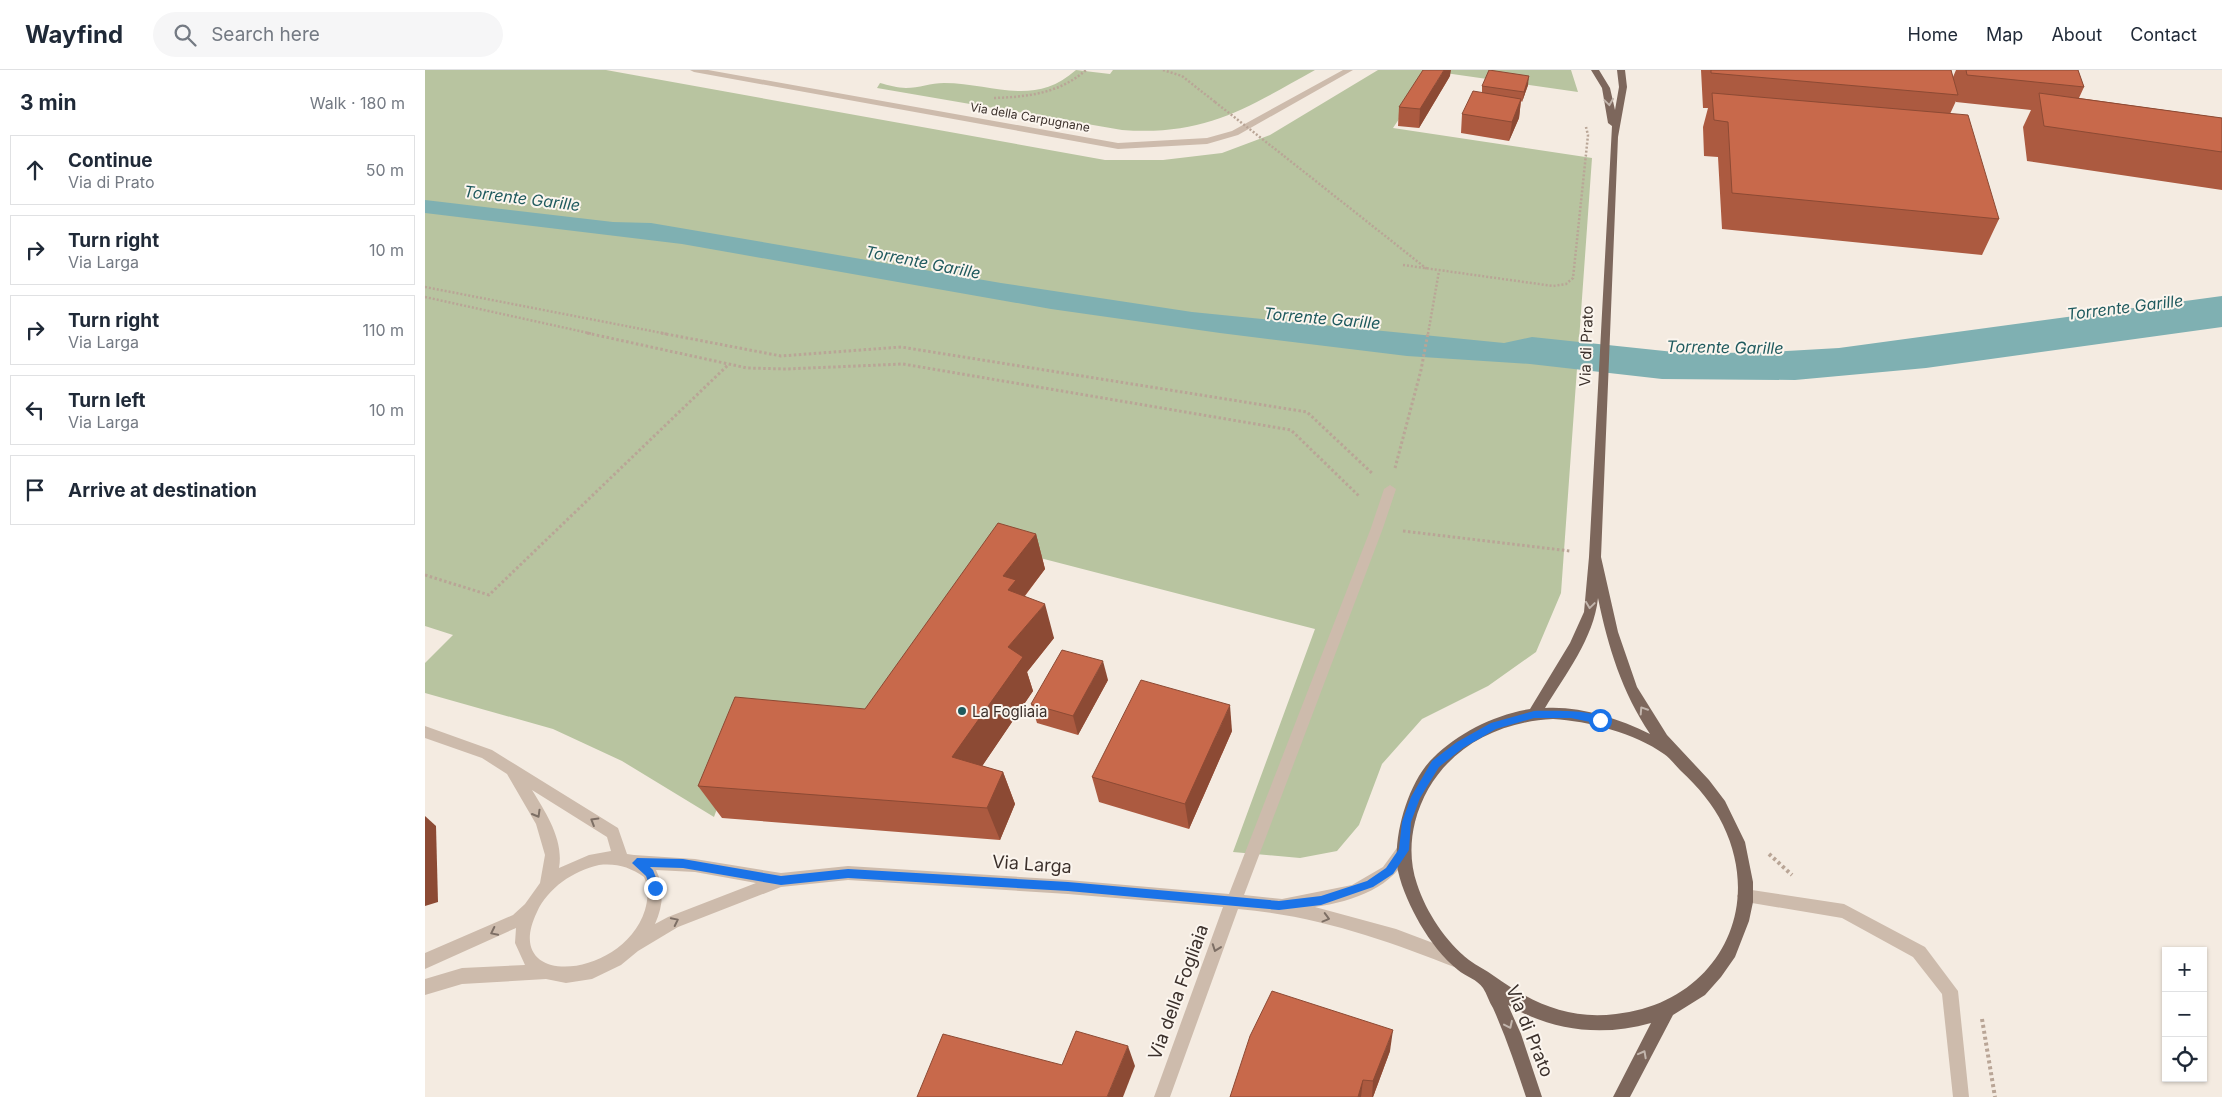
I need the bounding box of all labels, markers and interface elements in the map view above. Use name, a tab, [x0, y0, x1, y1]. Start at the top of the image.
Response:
search box	[153, 12, 503, 57]
text: Wayfind	[25, 20, 123, 49]
icon: search	[171, 21, 199, 49]
text: Search here	[211, 23, 320, 46]
text: Home	[1908, 24, 1958, 45]
text: Map	[1986, 24, 2023, 45]
text: About	[2051, 24, 2102, 45]
text: Contact	[2130, 24, 2197, 45]
text: 3 min	[20, 90, 76, 115]
text: Walk · 180 m	[310, 93, 405, 113]
one-way arrow	[1603, 98, 1614, 106]
street label: Via della Carpugnane	[969, 99, 1091, 135]
text: Continue	[68, 149, 153, 172]
icon: ahead	[21, 156, 49, 184]
text: 50 m	[366, 160, 404, 180]
text: Via di Prato	[68, 172, 154, 192]
water label: Torrente Garille	[463, 181, 581, 215]
text: Turn right	[68, 229, 159, 252]
icon: right	[21, 236, 49, 264]
text: 10 m	[369, 240, 404, 260]
water label: Torrente Garille	[864, 241, 982, 283]
text: Via Larga	[68, 252, 139, 272]
water label: Torrente Garille	[2066, 290, 2184, 324]
water label: Torrente Garille	[1263, 303, 1381, 333]
street label: Via di Prato	[1575, 305, 1597, 387]
text: Turn right	[68, 309, 159, 332]
icon: right	[21, 316, 49, 344]
text: 110 m	[362, 320, 404, 340]
text: Via Larga	[68, 332, 139, 352]
water label: Torrente Garille	[1666, 336, 1784, 358]
text: Turn left	[68, 389, 146, 412]
icon: left	[21, 396, 49, 424]
text: 10 m	[369, 400, 404, 420]
text: Via Larga	[68, 412, 139, 432]
icon: arrive	[21, 476, 49, 504]
text: Arrive at destination	[68, 479, 257, 502]
one-way arrow	[1585, 602, 1596, 610]
place label: La Fogliaia	[972, 702, 1047, 721]
marker: La Fogliaia	[956, 705, 968, 717]
one-way arrow	[1640, 706, 1649, 715]
route start	[1589, 709, 1612, 732]
one-way arrow	[531, 809, 541, 818]
one-way arrow	[591, 818, 600, 828]
street label: Via Larga	[991, 851, 1073, 877]
route end	[644, 877, 667, 900]
one-way arrow	[1321, 912, 1330, 923]
one-way arrow	[670, 917, 679, 927]
street label: Via della Fogliaia	[1144, 921, 1212, 1063]
one-way arrow	[491, 926, 500, 936]
one-way arrow	[1212, 943, 1222, 951]
map controls	[2162, 947, 2207, 1082]
button: +	[2162, 947, 2207, 992]
street label: Via di Prato	[1502, 982, 1558, 1080]
button: −	[2162, 992, 2207, 1037]
one-way arrow	[1502, 1020, 1513, 1029]
button: locate	[2162, 1037, 2207, 1082]
one-way arrow	[1637, 1050, 1647, 1059]

